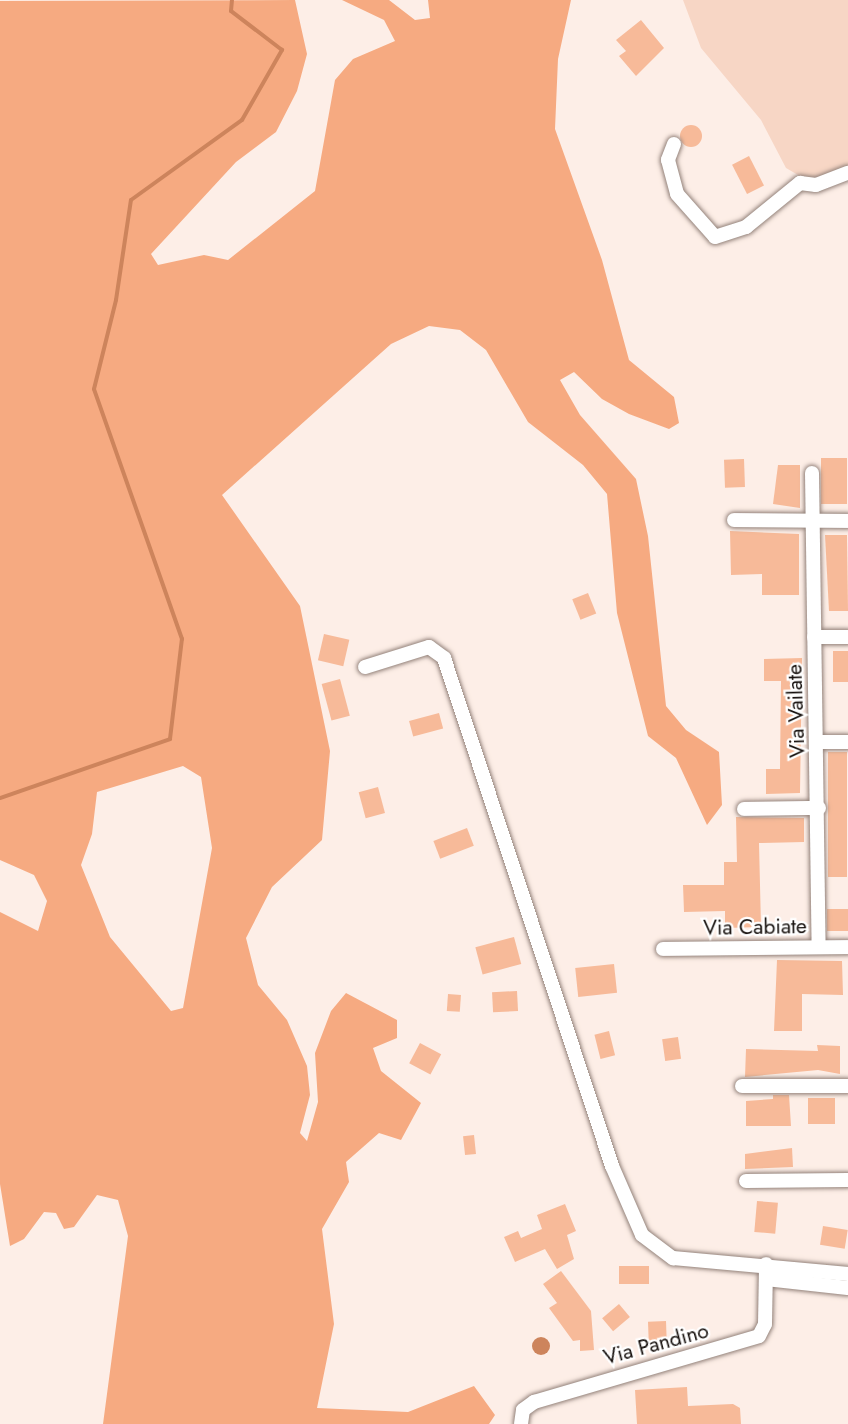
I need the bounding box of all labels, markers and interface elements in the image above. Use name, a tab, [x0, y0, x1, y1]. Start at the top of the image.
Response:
street label: Via Vailate	[782, 664, 810, 758]
street label: Via Cabiate	[703, 913, 807, 941]
street label: Via Pandino	[601, 1318, 711, 1370]

